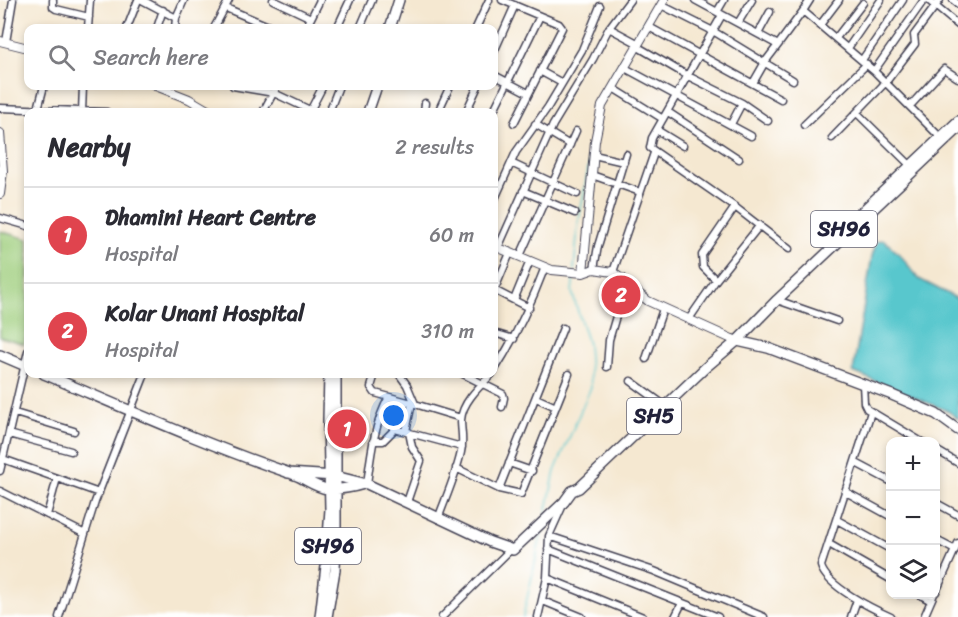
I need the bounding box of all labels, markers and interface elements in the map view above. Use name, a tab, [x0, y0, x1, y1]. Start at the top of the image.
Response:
search box	[24, 24, 498, 90]
text: Search here	[93, 38, 209, 77]
icon: search	[45, 41, 78, 74]
text: Nearby	[48, 124, 130, 170]
text: 2 results	[395, 130, 474, 165]
text: Dhamini Heart Centre	[105, 198, 316, 237]
road number: SH96	[811, 211, 877, 247]
text: 1	[63, 218, 72, 253]
text: 60 m	[429, 218, 474, 253]
text: Hospital	[105, 237, 178, 272]
pin: 2	[602, 272, 640, 318]
text: Kolar Unani Hospital	[105, 294, 304, 333]
text: 2	[62, 314, 73, 349]
text: 310 m	[421, 314, 474, 349]
text: Hospital	[105, 333, 178, 368]
road number: SH5	[627, 398, 681, 434]
your location	[379, 401, 408, 430]
pin: 1	[328, 406, 366, 452]
map controls	[886, 437, 940, 599]
button: +	[886, 437, 940, 491]
button: −	[886, 491, 940, 545]
road number: SH96	[295, 528, 361, 564]
button: layers	[886, 545, 940, 599]

